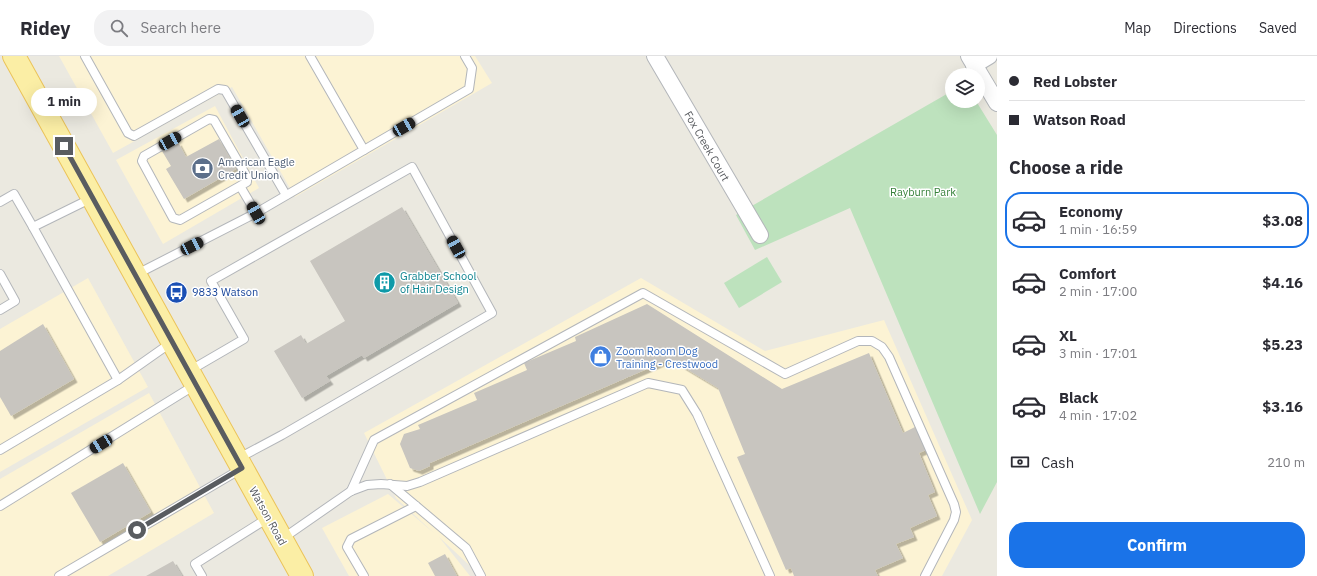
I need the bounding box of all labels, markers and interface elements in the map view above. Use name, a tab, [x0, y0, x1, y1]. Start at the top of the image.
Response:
search box	[94, 10, 374, 46]
text: Ridey	[20, 16, 70, 40]
icon: search	[108, 17, 130, 39]
text: Search here	[140, 18, 221, 37]
text: Map	[1124, 19, 1151, 37]
text: Directions	[1173, 19, 1237, 37]
text: Saved	[1259, 19, 1297, 37]
map controls	[945, 68, 985, 108]
button: layers	[945, 68, 985, 108]
text: Red Lobster	[1033, 72, 1117, 91]
callout: 1 min	[31, 88, 97, 116]
text: 1 min	[47, 93, 81, 110]
car	[229, 103, 251, 129]
street label: Fox Creek Court	[681, 108, 733, 184]
text: Watson Road	[1033, 110, 1126, 129]
car	[391, 116, 417, 138]
car	[157, 130, 183, 152]
route end	[55, 137, 73, 155]
bank icon: American Eagle Credit Union	[189, 155, 215, 181]
place label: American Eagle Credit Union	[218, 155, 295, 182]
text: Choose a ride	[1009, 156, 1123, 179]
park label: Rayburn Park	[890, 185, 956, 199]
car	[245, 200, 267, 226]
icon: car	[1011, 202, 1047, 238]
text: Economy	[1059, 202, 1123, 221]
text: $3.08	[1262, 211, 1303, 230]
text: 1 min · 16:59	[1059, 221, 1137, 238]
car	[445, 234, 467, 260]
car	[179, 235, 205, 257]
icon: car	[1011, 264, 1047, 300]
text: Comfort	[1059, 264, 1116, 283]
building icon: Grabber School of Hair Design	[371, 269, 397, 295]
place label: Grabber School of Hair Design	[400, 269, 476, 296]
text: $4.16	[1262, 273, 1303, 292]
bus stop icon: 9833 Watson	[163, 279, 189, 305]
text: 2 min · 17:00	[1059, 283, 1137, 300]
place label: 9833 Watson	[192, 285, 258, 299]
icon: car	[1011, 326, 1047, 362]
text: XL	[1059, 326, 1077, 345]
text: $5.23	[1262, 335, 1303, 354]
shop icon: Zoom Room Dog Training - Crestwood	[588, 344, 614, 370]
place label: Zoom Room Dog Training - Crestwood	[616, 344, 718, 371]
text: 3 min · 17:01	[1059, 345, 1137, 362]
icon: car	[1011, 388, 1047, 424]
text: Black	[1059, 388, 1099, 407]
text: $3.16	[1262, 397, 1303, 416]
text: 4 min · 17:02	[1059, 407, 1137, 424]
car	[88, 433, 114, 455]
icon: cash	[1009, 451, 1031, 473]
text: Cash	[1041, 453, 1074, 472]
text: 210 m	[1267, 454, 1305, 471]
street label: Watson Road	[246, 484, 290, 548]
route start	[128, 521, 146, 539]
button: Confirm	[1009, 522, 1305, 568]

